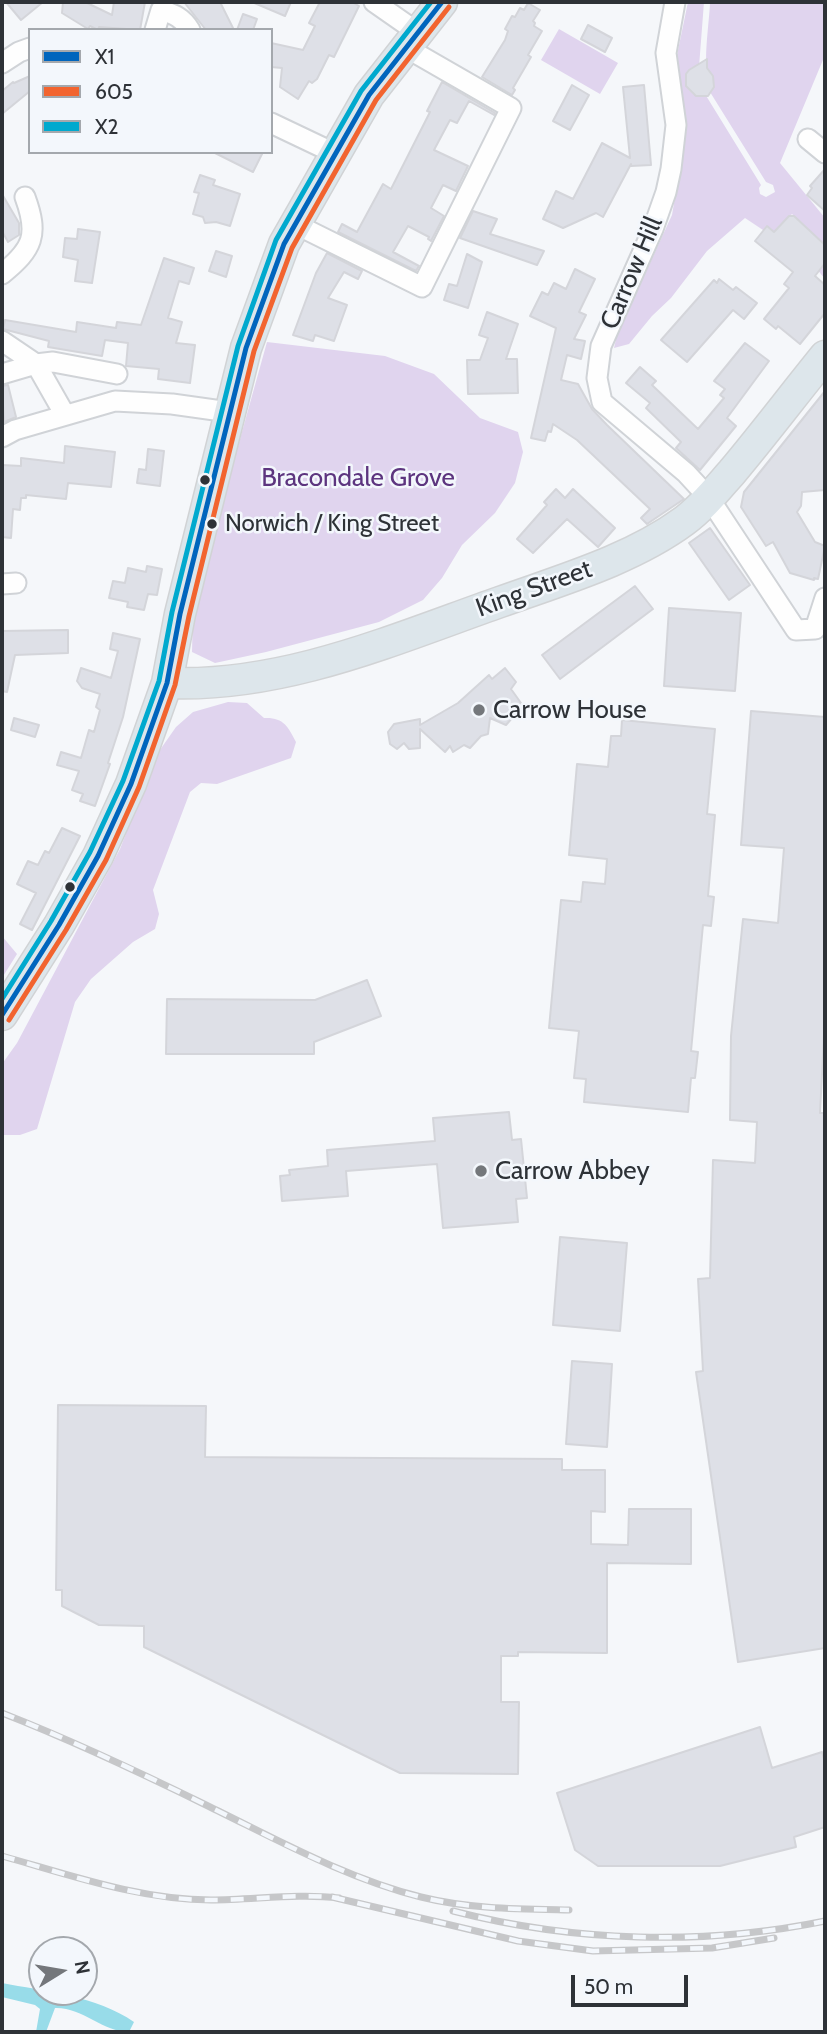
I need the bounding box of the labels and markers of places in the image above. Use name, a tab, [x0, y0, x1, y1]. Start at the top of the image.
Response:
unlabelled marker	[198, 473, 212, 487]
place label: Norwich / King Street	[225, 510, 439, 538]
marker: Norwich / King Street	[205, 517, 219, 531]
place label: Carrow House	[493, 694, 646, 726]
marker: Carrow House	[471, 702, 487, 718]
unlabelled marker	[63, 880, 77, 894]
place label: Carrow Abbey	[495, 1155, 650, 1187]
marker: Carrow Abbey	[473, 1163, 489, 1179]

